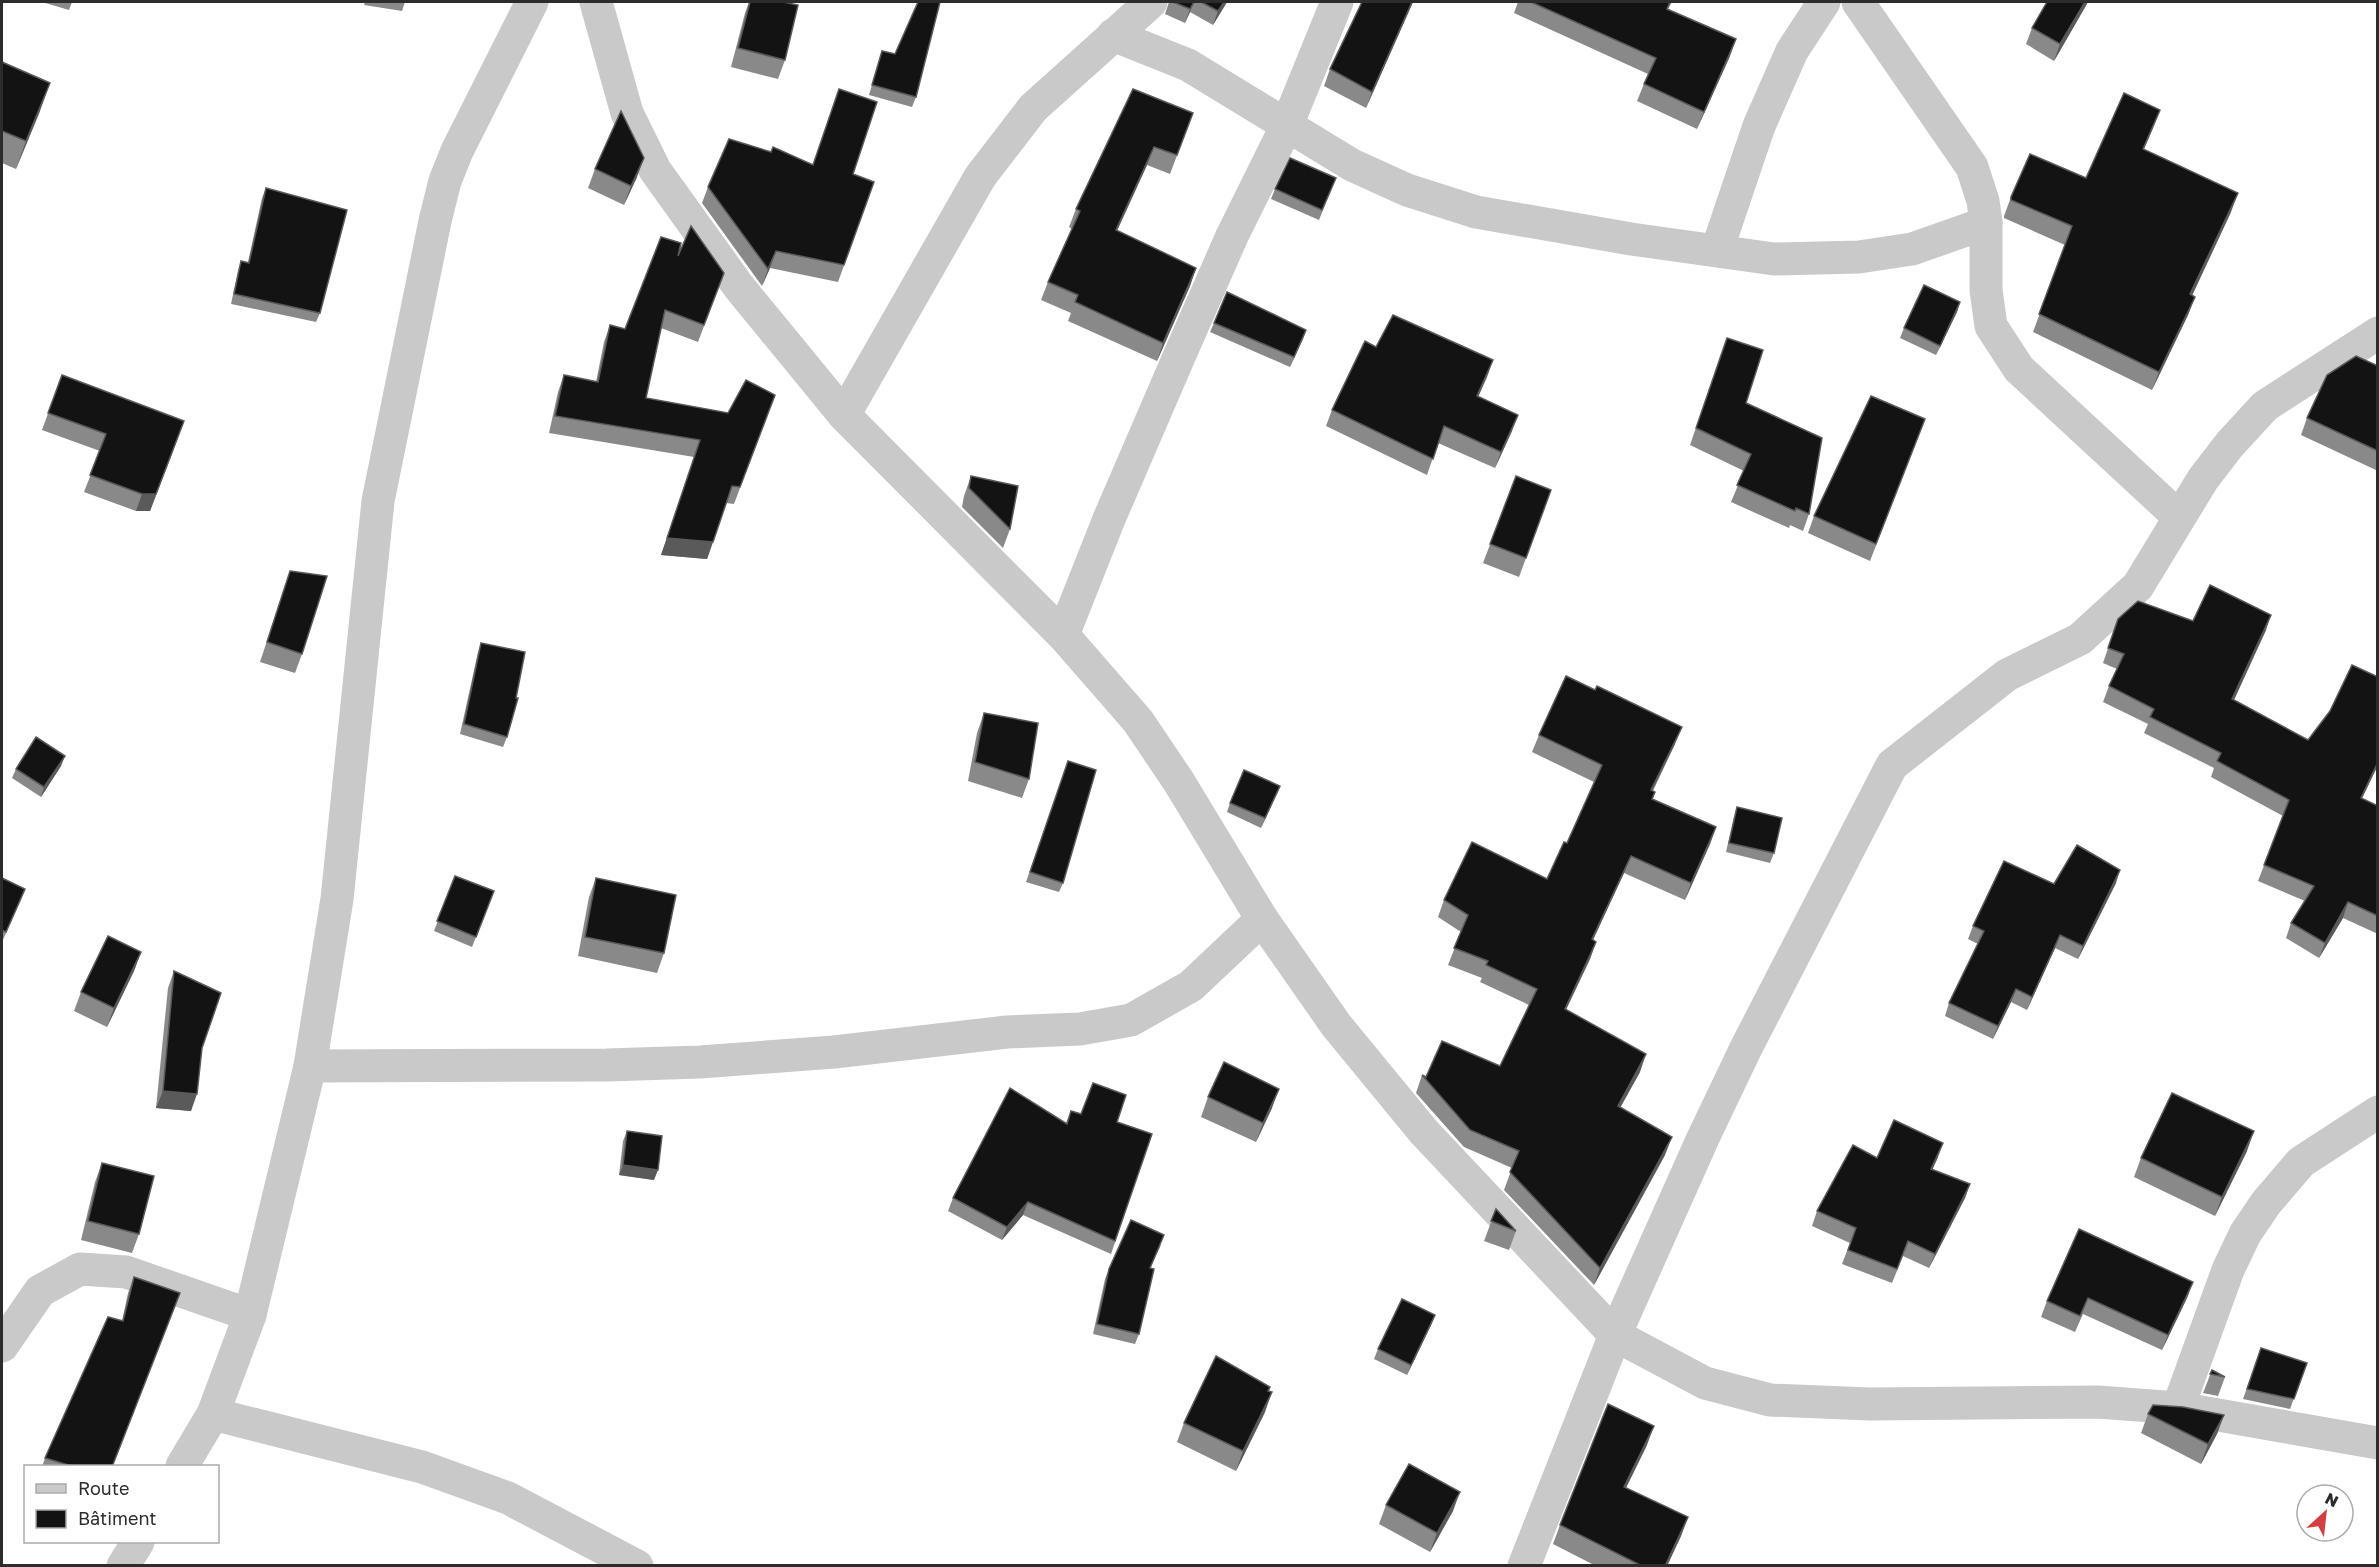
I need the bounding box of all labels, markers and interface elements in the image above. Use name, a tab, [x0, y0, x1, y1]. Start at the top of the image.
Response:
legend	[24, 1465, 219, 1543]
text: Route	[78, 1477, 129, 1499]
north arrow	[2295, 1483, 2355, 1543]
text: N	[2322, 1488, 2342, 1511]
text: Bâtiment	[78, 1507, 157, 1529]

